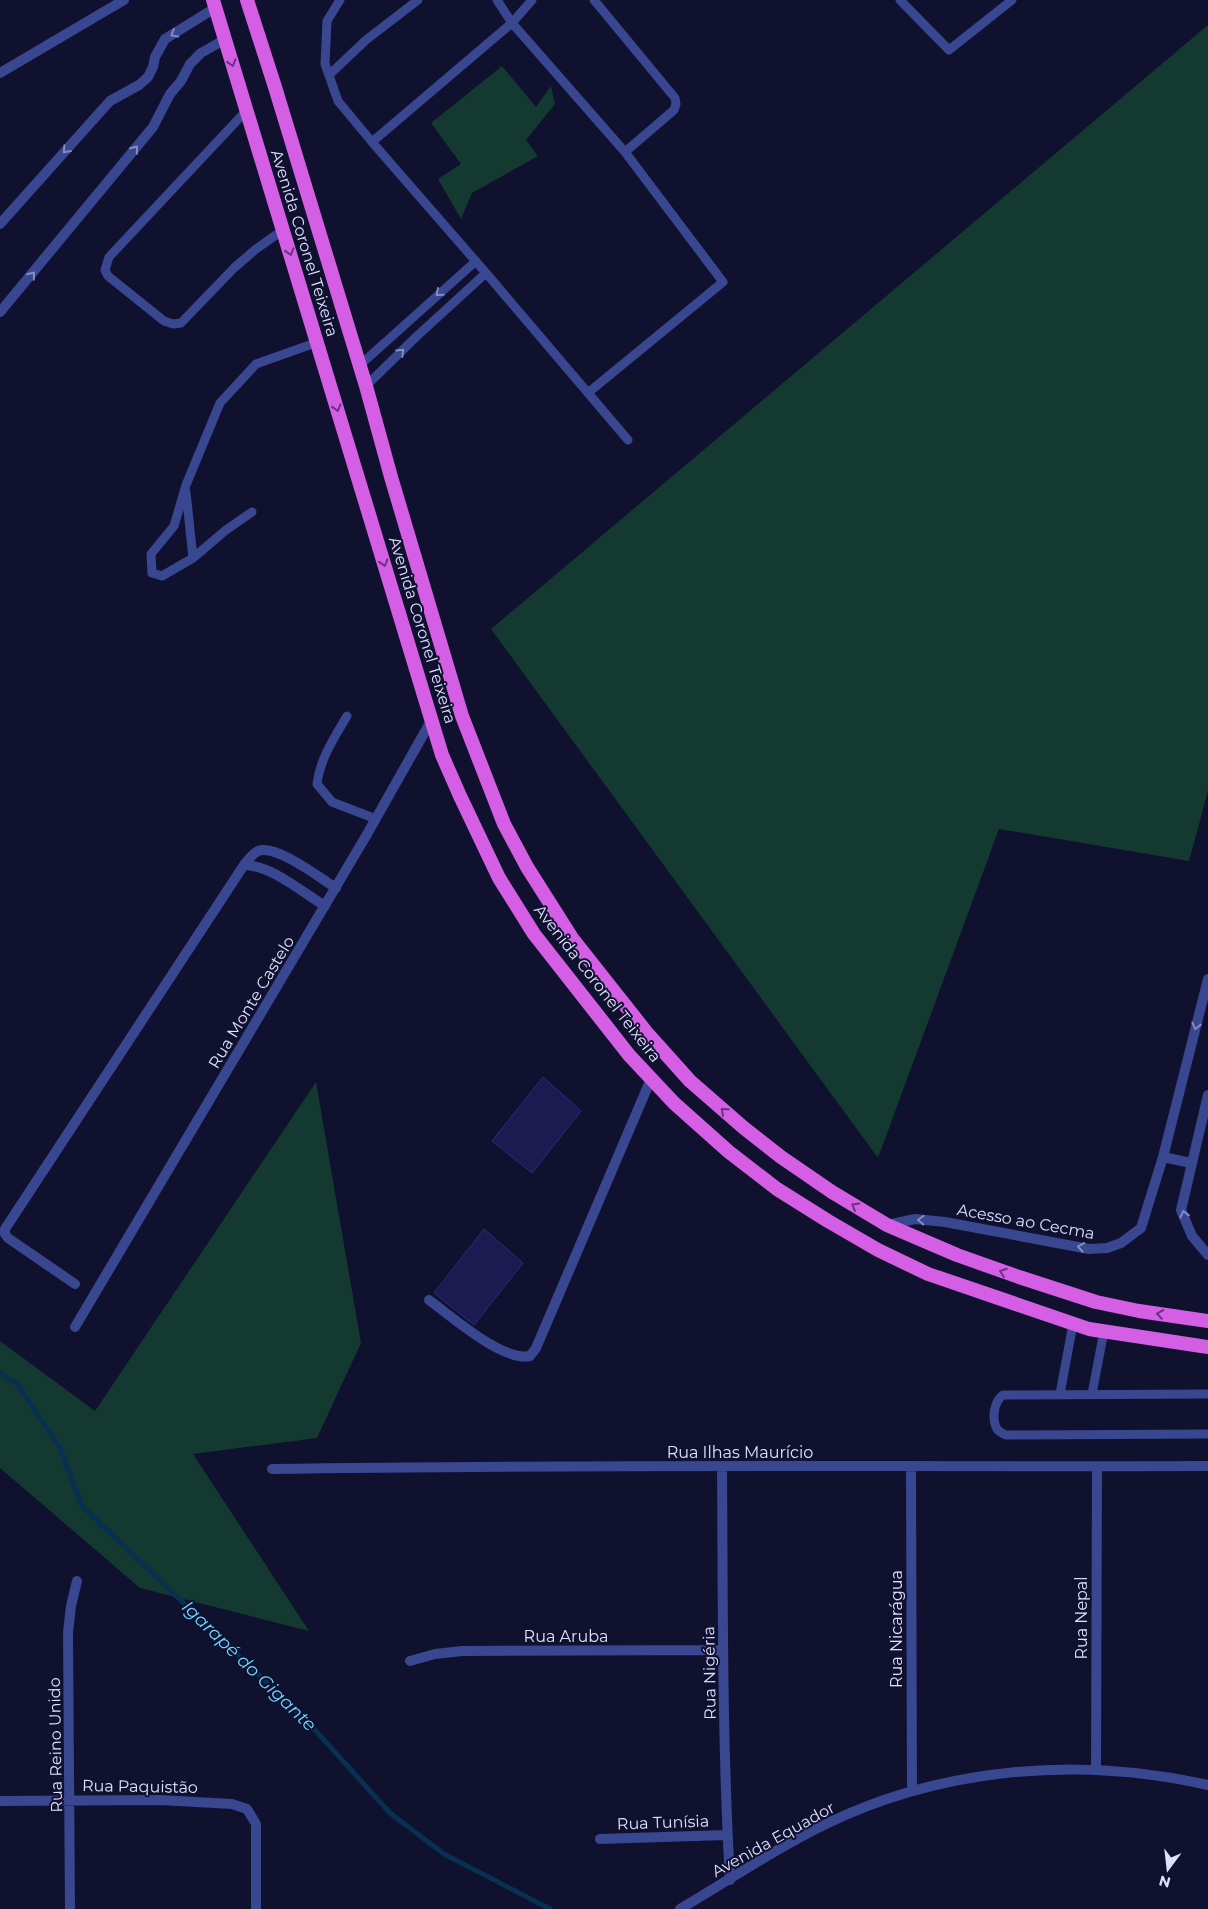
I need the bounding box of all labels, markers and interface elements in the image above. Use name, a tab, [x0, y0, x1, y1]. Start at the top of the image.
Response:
one-way arrow	[170, 28, 179, 38]
one-way arrow	[226, 59, 236, 67]
one-way arrow	[63, 145, 72, 154]
one-way arrow	[129, 146, 137, 155]
street label: Avenida Coronel Teixeira	[267, 147, 342, 339]
one-way arrow	[284, 247, 294, 256]
one-way arrow	[26, 271, 35, 280]
one-way arrow	[436, 287, 445, 296]
one-way arrow	[395, 349, 404, 358]
one-way arrow	[332, 403, 342, 411]
street label: Avenida Coronel Teixeira	[385, 534, 460, 726]
one-way arrow	[378, 559, 388, 567]
street label: Avenida Coronel Teixeira	[530, 901, 665, 1066]
street label: Rua Monte Castelo	[204, 933, 298, 1072]
one-way arrow	[1191, 1022, 1202, 1031]
one-way arrow	[720, 1107, 729, 1116]
street label: Acesso ao Cecma	[956, 1200, 1096, 1243]
one-way arrow	[851, 1202, 860, 1212]
one-way arrow	[1179, 1210, 1190, 1218]
one-way arrow	[917, 1214, 925, 1225]
one-way arrow	[1077, 1243, 1086, 1253]
one-way arrow	[999, 1268, 1008, 1278]
one-way arrow	[1155, 1309, 1163, 1320]
street label: Rua Ilhas Maurício	[667, 1443, 813, 1462]
street label: Rua Nicarágua	[887, 1570, 906, 1688]
street label: Rua Nepal	[1072, 1576, 1091, 1660]
water label: Igarapé do Gigante	[177, 1596, 321, 1736]
street label: Rua Nigéria	[699, 1626, 720, 1720]
street label: Rua Aruba	[524, 1627, 608, 1646]
street label: Rua Reino Unido	[45, 1677, 66, 1813]
street label: Rua Paquistão	[82, 1776, 198, 1797]
street label: Avenida Equador	[708, 1798, 838, 1881]
street label: Rua Tunísia	[617, 1811, 709, 1834]
north arrow	[1143, 1844, 1193, 1894]
text: N	[1157, 1871, 1172, 1892]

